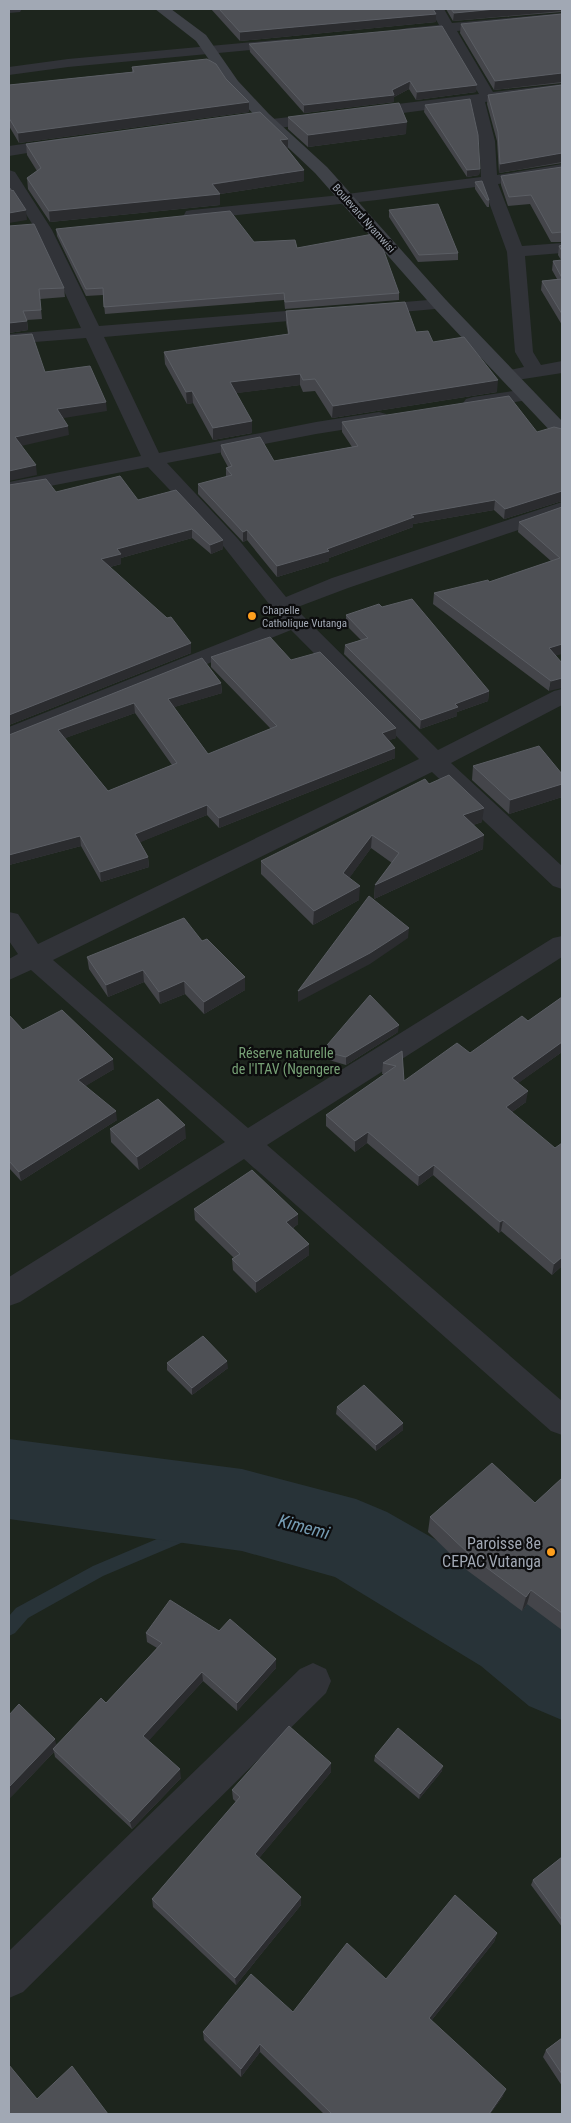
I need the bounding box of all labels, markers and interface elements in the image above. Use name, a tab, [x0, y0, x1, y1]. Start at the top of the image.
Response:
street label: Boulevard Nyamwisi	[329, 181, 398, 255]
place label: Chapelle Catholique Vutanga	[262, 604, 347, 630]
marker: Chapelle Catholique Vutanga	[246, 610, 258, 622]
park label: Réserve naturelle de l'ITAV (Ngengere	[232, 1045, 341, 1078]
water label: Kimemi	[276, 1510, 333, 1544]
place label: Paroisse 8e CEPAC Vutanga	[442, 1534, 541, 1571]
marker: Paroisse 8e CEPAC Vutanga	[545, 1546, 557, 1558]

